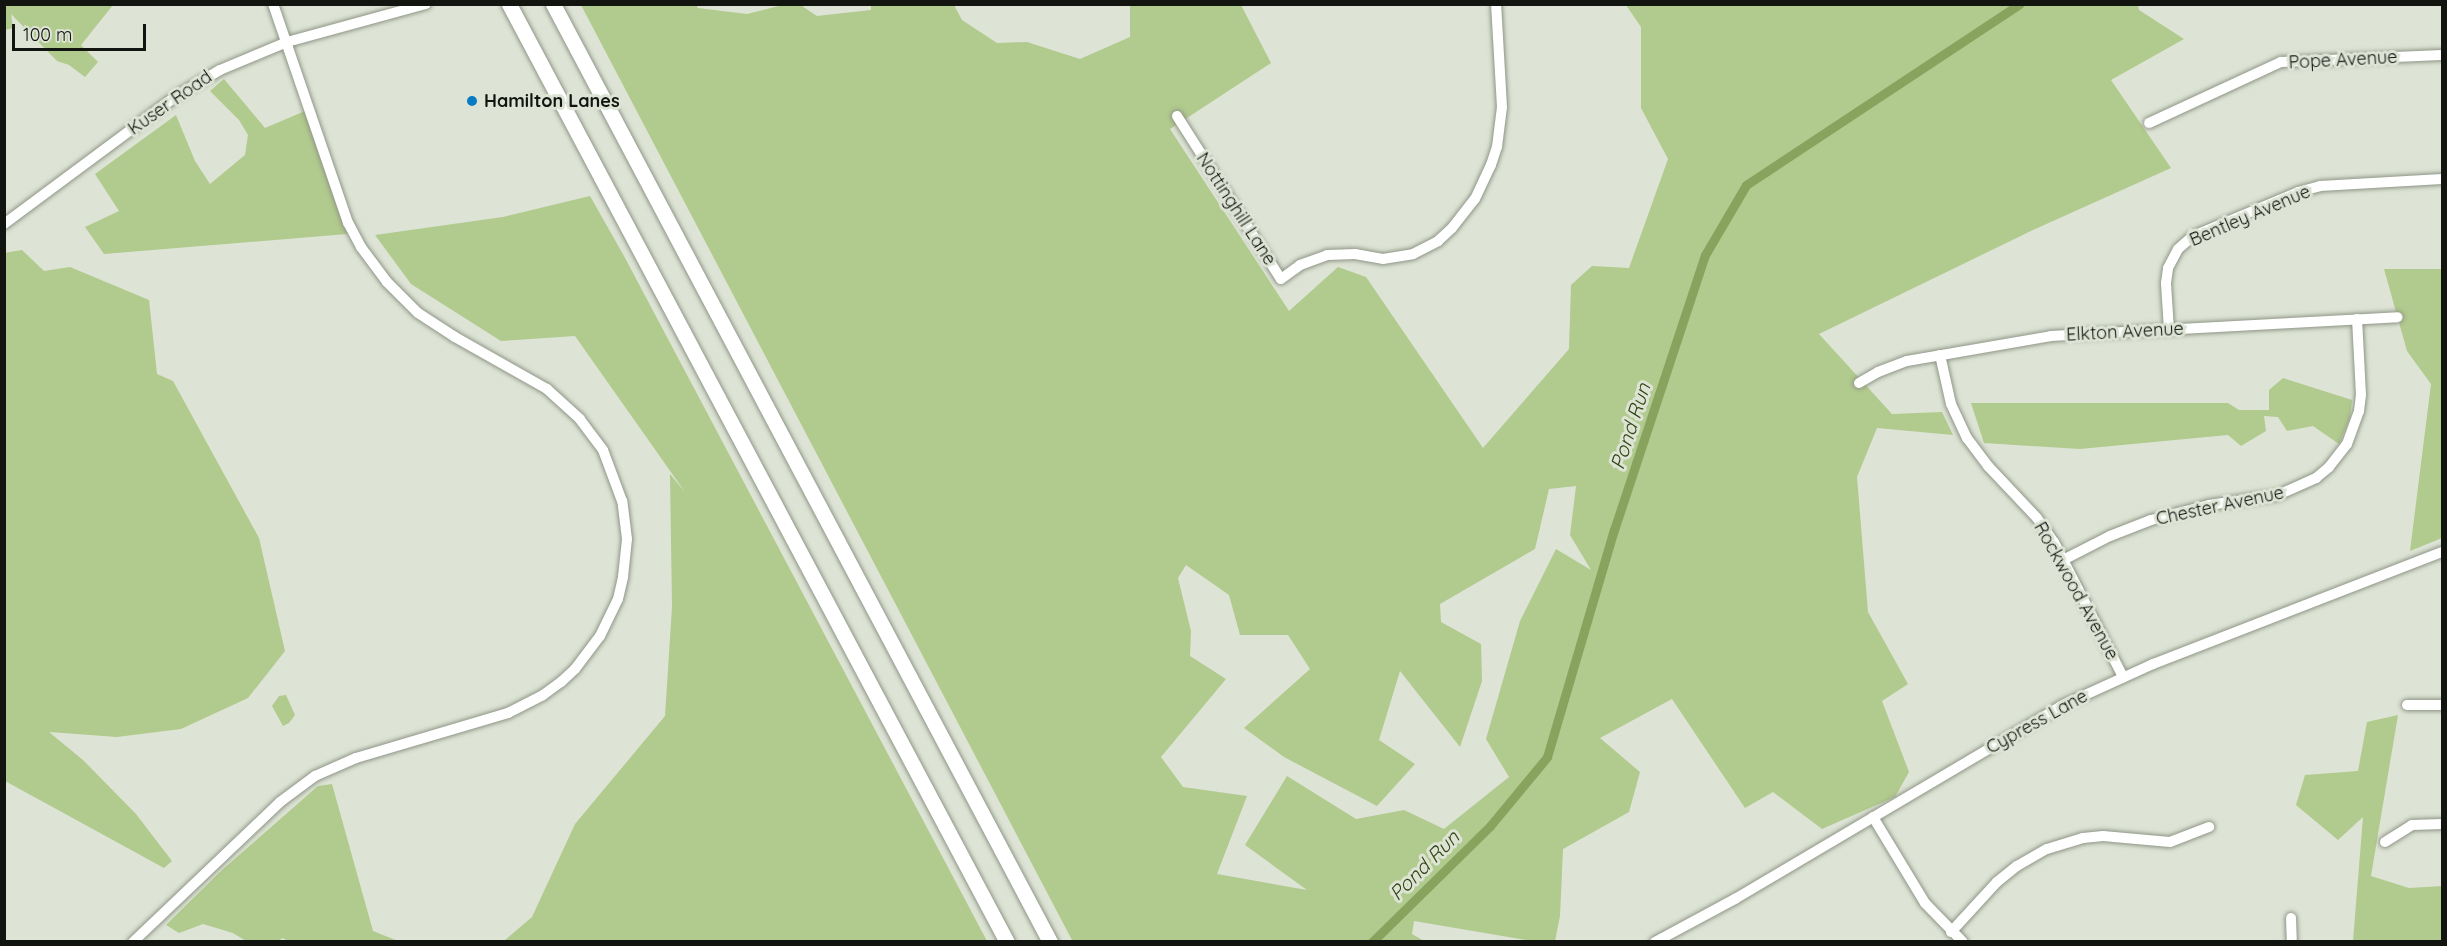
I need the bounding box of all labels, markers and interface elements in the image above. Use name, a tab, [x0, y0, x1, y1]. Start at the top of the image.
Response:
scale bar	[15, 12, 148, 50]
text: 100 m	[23, 23, 72, 46]
street label: Pope Avenue	[2288, 46, 2398, 74]
street label: Kuser Road	[124, 66, 216, 140]
place label: Hamilton Lanes	[484, 90, 620, 112]
marker: Hamilton Lanes	[465, 94, 479, 108]
street label: Nottinghill Lane	[1192, 149, 1280, 269]
street label: Bentley Avenue	[2186, 181, 2314, 251]
street label: Elkton Avenue	[2066, 318, 2184, 346]
water label: Pond Run	[1605, 380, 1655, 472]
street label: Chester Avenue	[2154, 482, 2286, 530]
street label: Rockwood Avenue	[2029, 518, 2123, 664]
street label: Cypress Lane	[1983, 685, 2091, 759]
water label: Pond Run	[1384, 825, 1464, 905]

